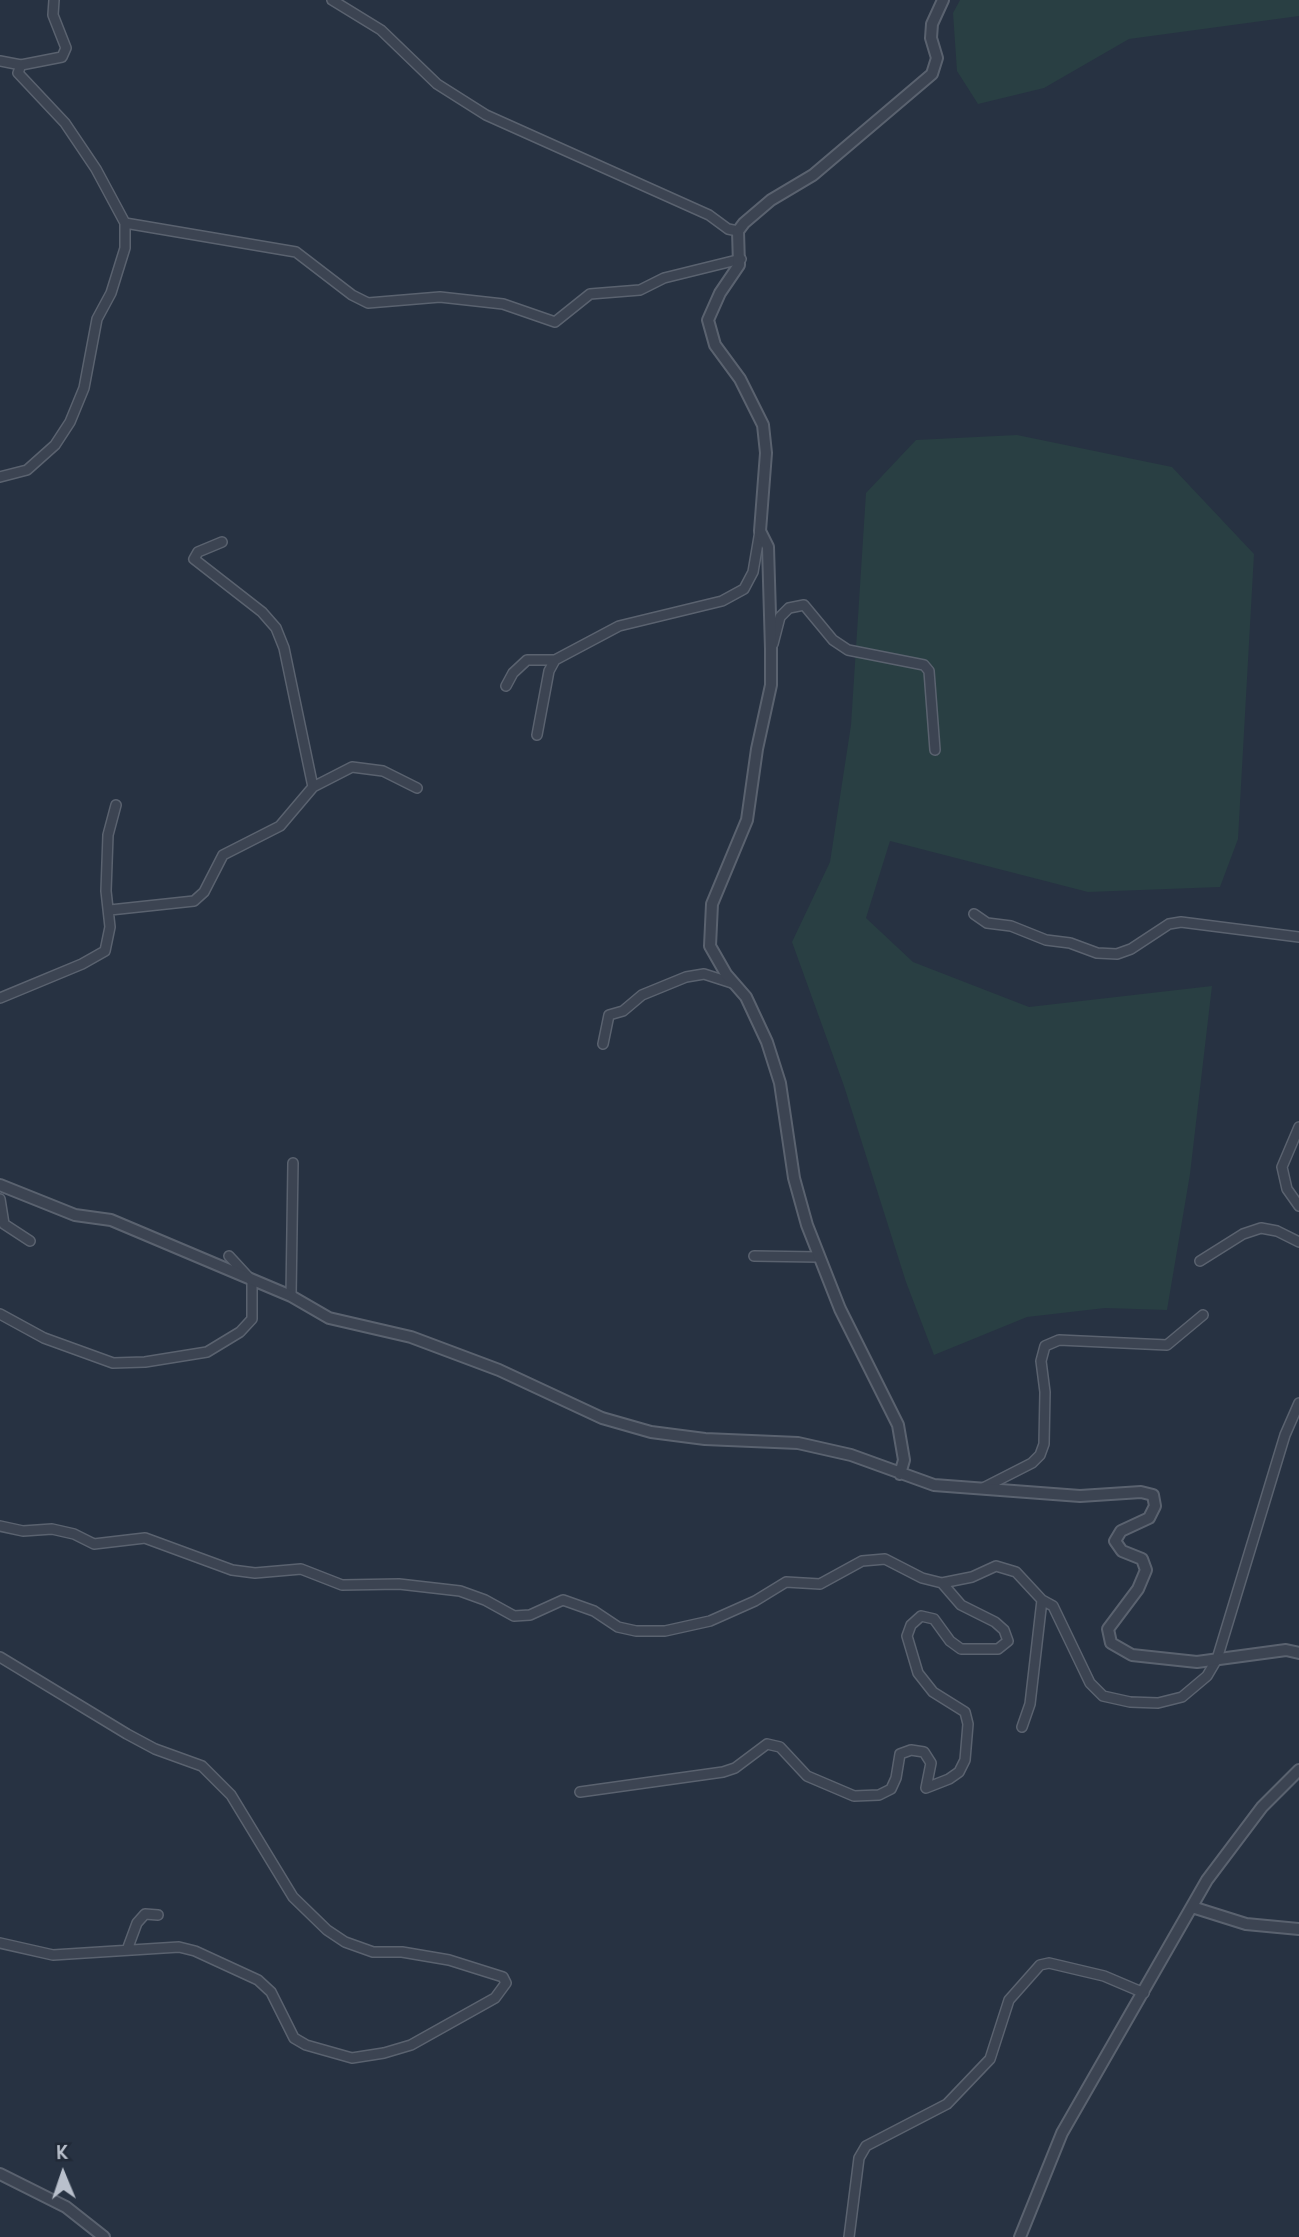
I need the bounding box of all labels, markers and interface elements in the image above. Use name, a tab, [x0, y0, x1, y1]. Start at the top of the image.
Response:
north arrow	[28, 2139, 98, 2209]
text: K	[56, 2140, 69, 2165]

